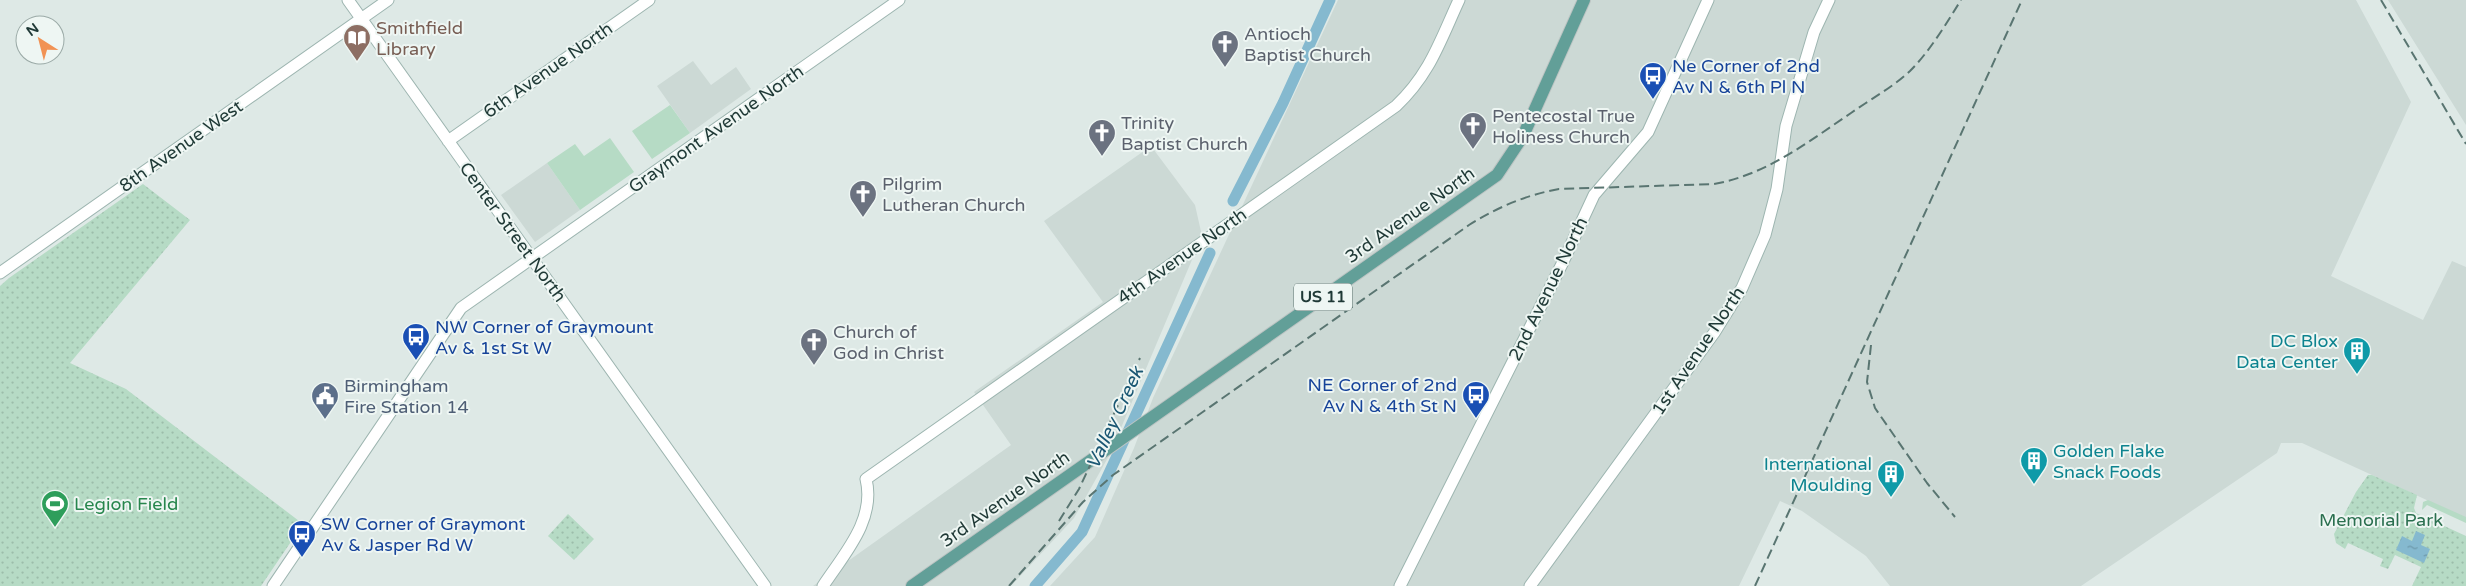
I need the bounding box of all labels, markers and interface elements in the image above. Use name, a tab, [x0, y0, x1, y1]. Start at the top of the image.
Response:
north arrow	[15, 15, 65, 65]
place label: Smithfield Library	[376, 17, 463, 60]
street label: 6th Avenue North	[479, 17, 617, 123]
text: N	[23, 20, 42, 40]
library icon: Smithfield Library	[342, 23, 372, 62]
place label: Antioch Baptist Church	[1244, 23, 1371, 66]
church icon: Antioch Baptist Church	[1210, 29, 1240, 68]
place label: Ne Corner of 2nd Av N & 6th Pl N	[1672, 55, 1820, 98]
street label: Graymont Avenue North	[624, 60, 808, 198]
bus stop icon: Ne Corner of 2nd Av N & 6th Pl N	[1638, 61, 1668, 100]
street label: 8th Avenue West	[115, 95, 247, 197]
place label: Pentecostal True Holiness Church	[1492, 105, 1635, 148]
church icon: Pentecostal True Holiness Church	[1458, 111, 1488, 150]
place label: Trinity Baptist Church	[1121, 112, 1248, 155]
church icon: Trinity Baptist Church	[1087, 118, 1117, 157]
street label: Center Street North	[455, 158, 571, 306]
street label: 3rd Avenue North	[1341, 162, 1479, 268]
place label: Pilgrim Lutheran Church	[882, 173, 1026, 216]
church icon: Pilgrim Lutheran Church	[848, 179, 878, 218]
street label: 4th Avenue North	[1113, 203, 1251, 309]
street label: 2nd Avenue North	[1504, 213, 1592, 365]
street label: 1st Avenue North	[1647, 282, 1749, 420]
road number: US 11	[1294, 284, 1352, 310]
place label: NW Corner of Graymount Av & 1st St W	[435, 316, 654, 359]
place label: Church of God in Christ	[833, 321, 944, 364]
bus stop icon: NW Corner of Graymount Av & 1st St W	[401, 322, 431, 361]
church icon: Church of God in Christ	[799, 327, 829, 366]
place label: DC Blox Data Center	[2236, 330, 2338, 373]
building icon: DC Blox Data Center	[2342, 336, 2372, 375]
water label: Valley Creek	[1082, 362, 1149, 473]
place label: NE Corner of 2nd Av N & 4th St N	[1308, 374, 1457, 417]
place label: Birmingham Fire Station 14	[344, 375, 469, 418]
bus stop icon: NE Corner of 2nd Av N & 4th St N	[1461, 380, 1491, 419]
public building icon: Birmingham Fire Station 14	[310, 381, 340, 420]
place label: Golden Flake Snack Foods	[2053, 440, 2165, 483]
street label: 3rd Avenue North	[936, 446, 1074, 552]
building icon: Golden Flake Snack Foods	[2019, 446, 2049, 485]
place label: International Moulding	[1764, 453, 1872, 496]
building icon: International Moulding	[1876, 459, 1906, 498]
sports icon: Legion Field	[40, 489, 70, 528]
place label: Legion Field	[74, 493, 178, 515]
park label: Memorial Park	[2319, 509, 2443, 531]
place label: SW Corner of Graymont Av & Jasper Rd W	[321, 513, 526, 556]
bus stop icon: SW Corner of Graymont Av & Jasper Rd W	[287, 519, 317, 558]

